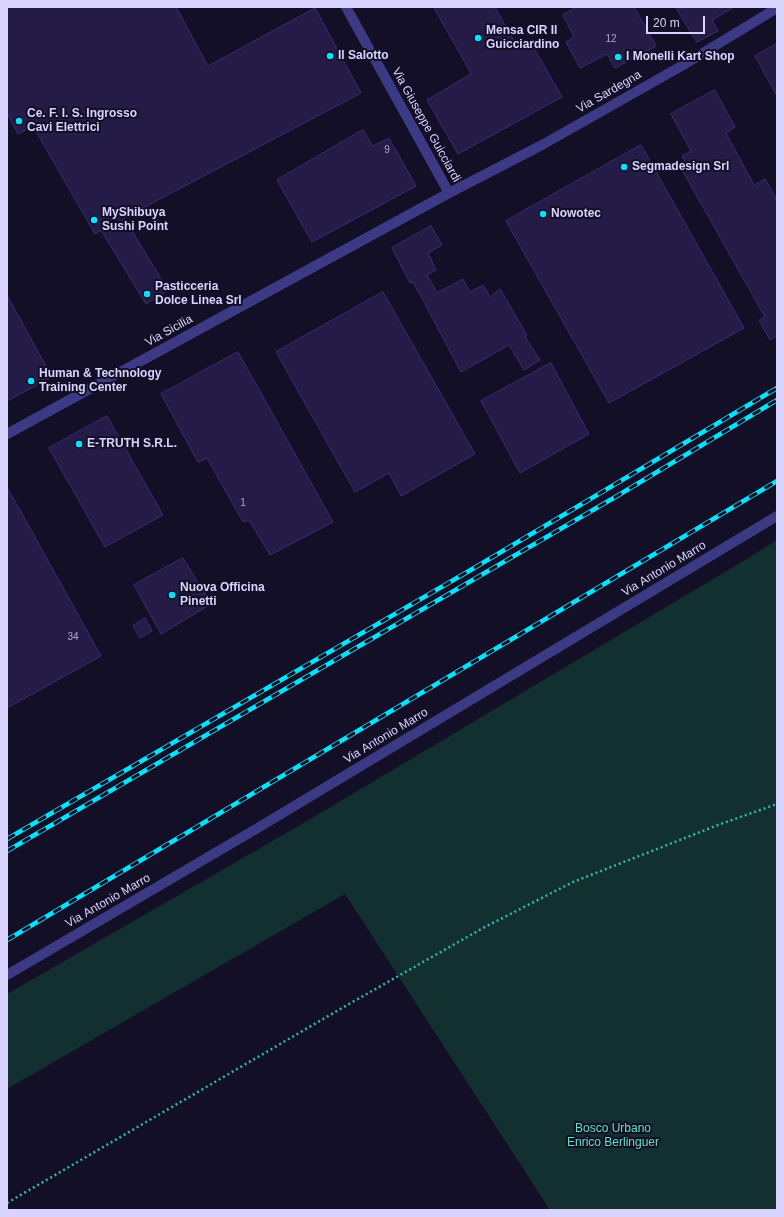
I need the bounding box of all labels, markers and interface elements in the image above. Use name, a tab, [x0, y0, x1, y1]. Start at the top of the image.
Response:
scale bar	[648, 8, 707, 34]
text: 20 m	[653, 16, 680, 30]
place label: Mensa CIR Il Guicciardino	[486, 24, 559, 52]
marker: Mensa CIR Il Guicciardino	[473, 33, 483, 43]
house number: 12	[605, 33, 617, 45]
place label: Il Salotto	[338, 49, 389, 63]
place label: I Monelli Kart Shop	[626, 50, 735, 64]
marker: Il Salotto	[325, 51, 335, 61]
marker: I Monelli Kart Shop	[613, 52, 623, 62]
street label: Via Giuseppe Guicciardi	[389, 65, 463, 185]
street label: Via Sardegna	[574, 68, 644, 116]
place label: Ce. F. I. S. Ingrosso Cavi Elettrici	[27, 107, 137, 135]
marker: Ce. F. I. S. Ingrosso Cavi Elettrici	[14, 116, 24, 126]
house number: 9	[384, 144, 390, 156]
place label: Segmadesign Srl	[632, 160, 729, 174]
marker: Segmadesign Srl	[619, 162, 629, 172]
place label: MyShibuya Sushi Point	[102, 206, 168, 234]
place label: Nowotec	[551, 207, 601, 221]
marker: Nowotec	[538, 209, 548, 219]
marker: MyShibuya Sushi Point	[89, 215, 99, 225]
place label: Pasticceria Dolce Linea Srl	[155, 280, 242, 308]
marker: Pasticceria Dolce Linea Srl	[142, 289, 152, 299]
street label: Via Sicilia	[143, 312, 195, 350]
place label: Human & Technology Training Center	[39, 367, 161, 395]
marker: Human & Technology Training Center	[26, 376, 36, 386]
place label: E-TRUTH S.R.L.	[87, 437, 177, 451]
marker: E-TRUTH S.R.L.	[74, 439, 84, 449]
house number: 1	[240, 497, 246, 509]
street label: Via Antonio Marro	[619, 538, 709, 600]
place label: Nuova Officina Pinetti	[180, 581, 265, 609]
marker: Nuova Officina Pinetti	[167, 590, 177, 600]
house number: 34	[67, 631, 79, 643]
street label: Via Antonio Marro	[341, 705, 431, 767]
street label: Via Antonio Marro	[63, 871, 153, 931]
park label: Bosco Urbano Enrico Berlinguer	[567, 1122, 659, 1150]

